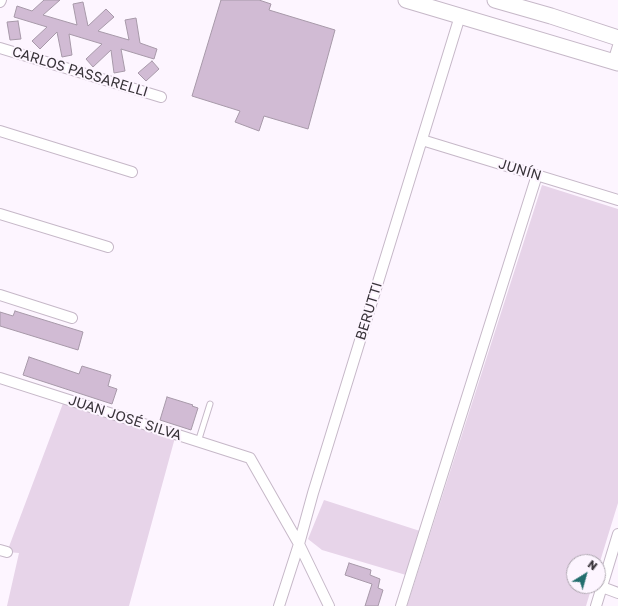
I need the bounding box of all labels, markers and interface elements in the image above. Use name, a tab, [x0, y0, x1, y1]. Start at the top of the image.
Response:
street label: CARLOS PASSARELLI	[10, 43, 150, 101]
street label: JUNÍN	[497, 156, 543, 184]
street label: BERUTTI	[352, 280, 386, 342]
street label: JUAN JOSÉ SILVA	[66, 392, 184, 444]
north arrow	[566, 554, 606, 594]
text: N	[586, 557, 600, 573]

